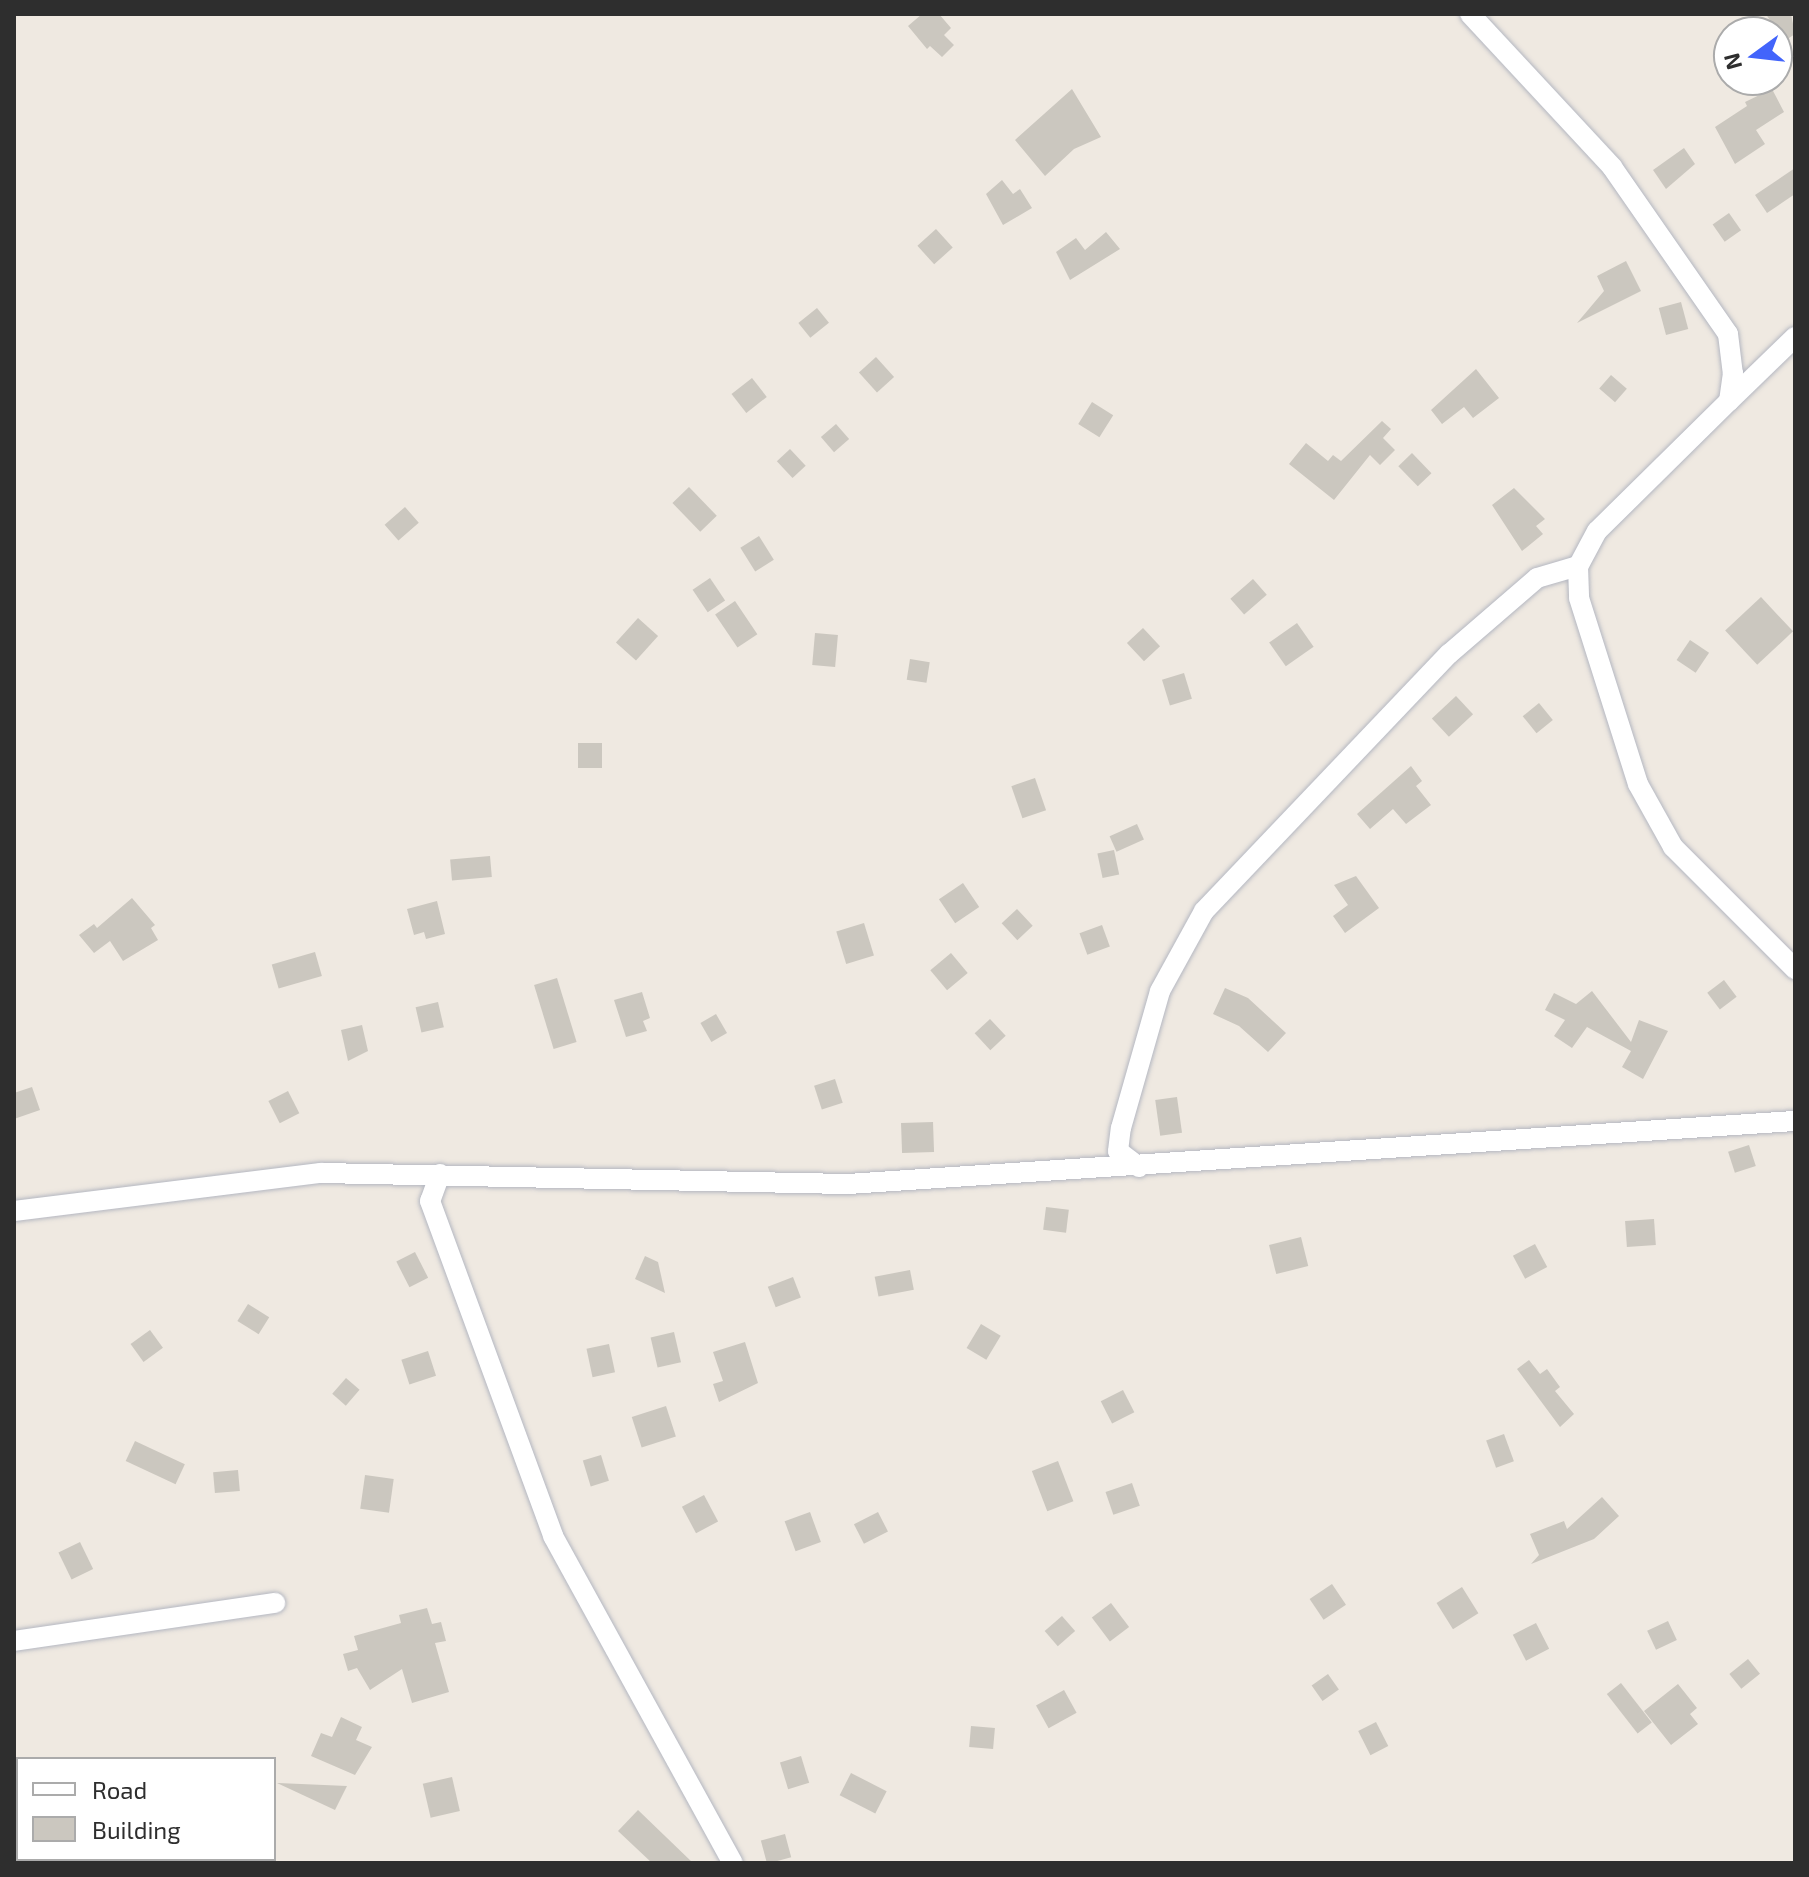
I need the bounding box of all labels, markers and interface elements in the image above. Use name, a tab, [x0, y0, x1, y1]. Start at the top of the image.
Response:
north arrow	[1713, 16, 1793, 96]
text: N	[1717, 51, 1746, 73]
legend	[16, 1757, 276, 1861]
text: Road	[92, 1775, 147, 1804]
text: Building	[92, 1815, 181, 1844]

